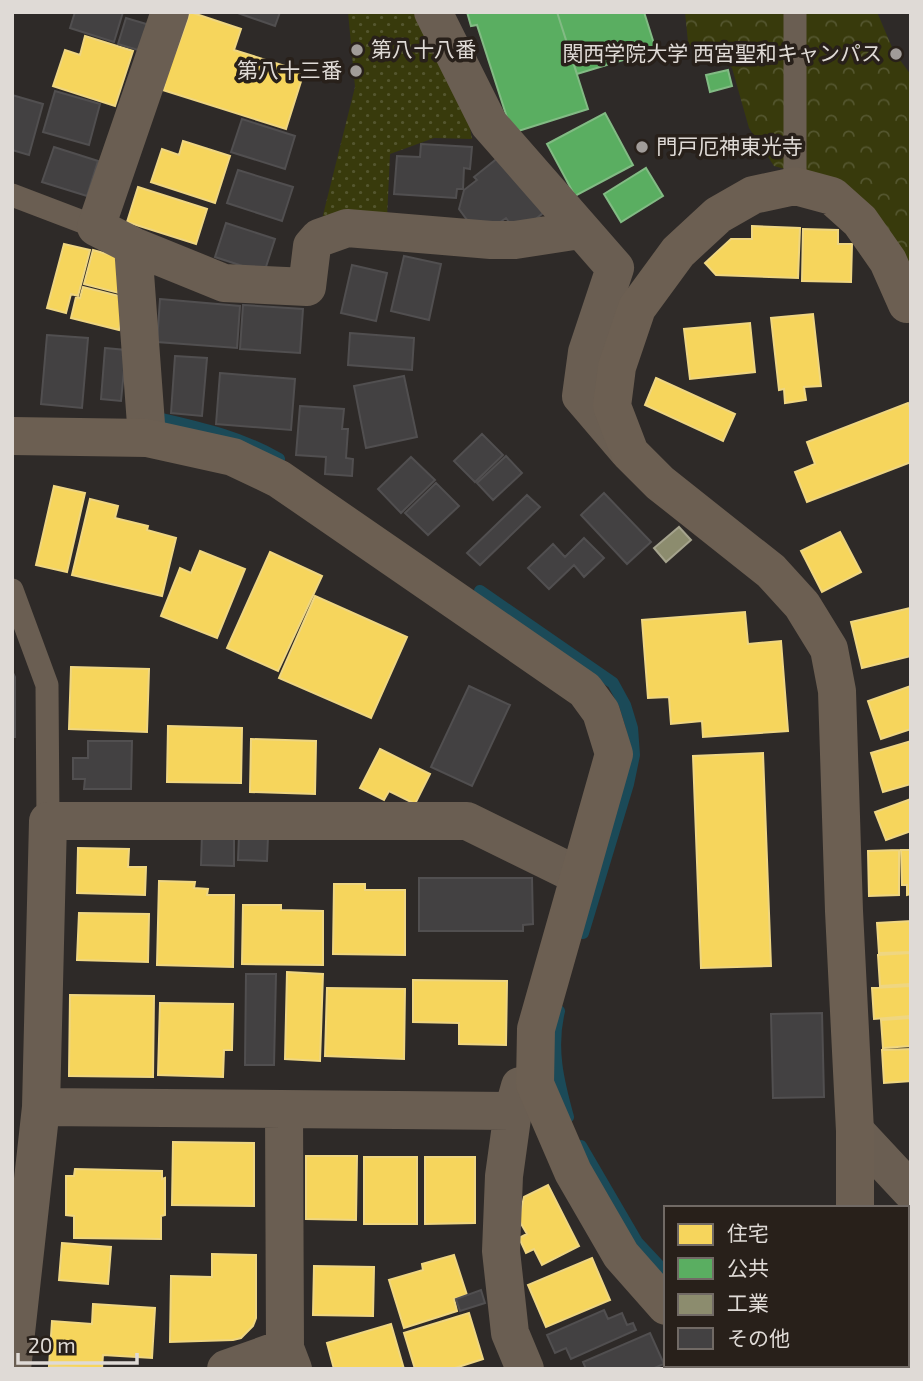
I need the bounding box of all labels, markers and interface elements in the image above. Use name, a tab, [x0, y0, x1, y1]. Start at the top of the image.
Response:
place label: 第八十八番	[371, 36, 476, 61]
place label: 関西学院大学 西宮聖和キャンパス	[562, 40, 882, 65]
marker: 第八十八番	[349, 42, 365, 58]
marker: 関西学院大学 西宮聖和キャンパス	[888, 46, 904, 62]
place label: 第八十三番	[237, 57, 342, 82]
marker: 第八十三番	[348, 63, 364, 79]
place label: 門戸厄神東光寺	[656, 133, 803, 158]
marker: 門戸厄神東光寺	[634, 139, 650, 155]
legend	[664, 1206, 909, 1367]
text: 住宅	[727, 1220, 769, 1245]
text: 公共	[727, 1255, 769, 1280]
text: 工業	[727, 1290, 769, 1315]
scale bar	[18, 1322, 136, 1366]
text: その他	[727, 1325, 790, 1350]
text: 20 m	[28, 1332, 76, 1357]

